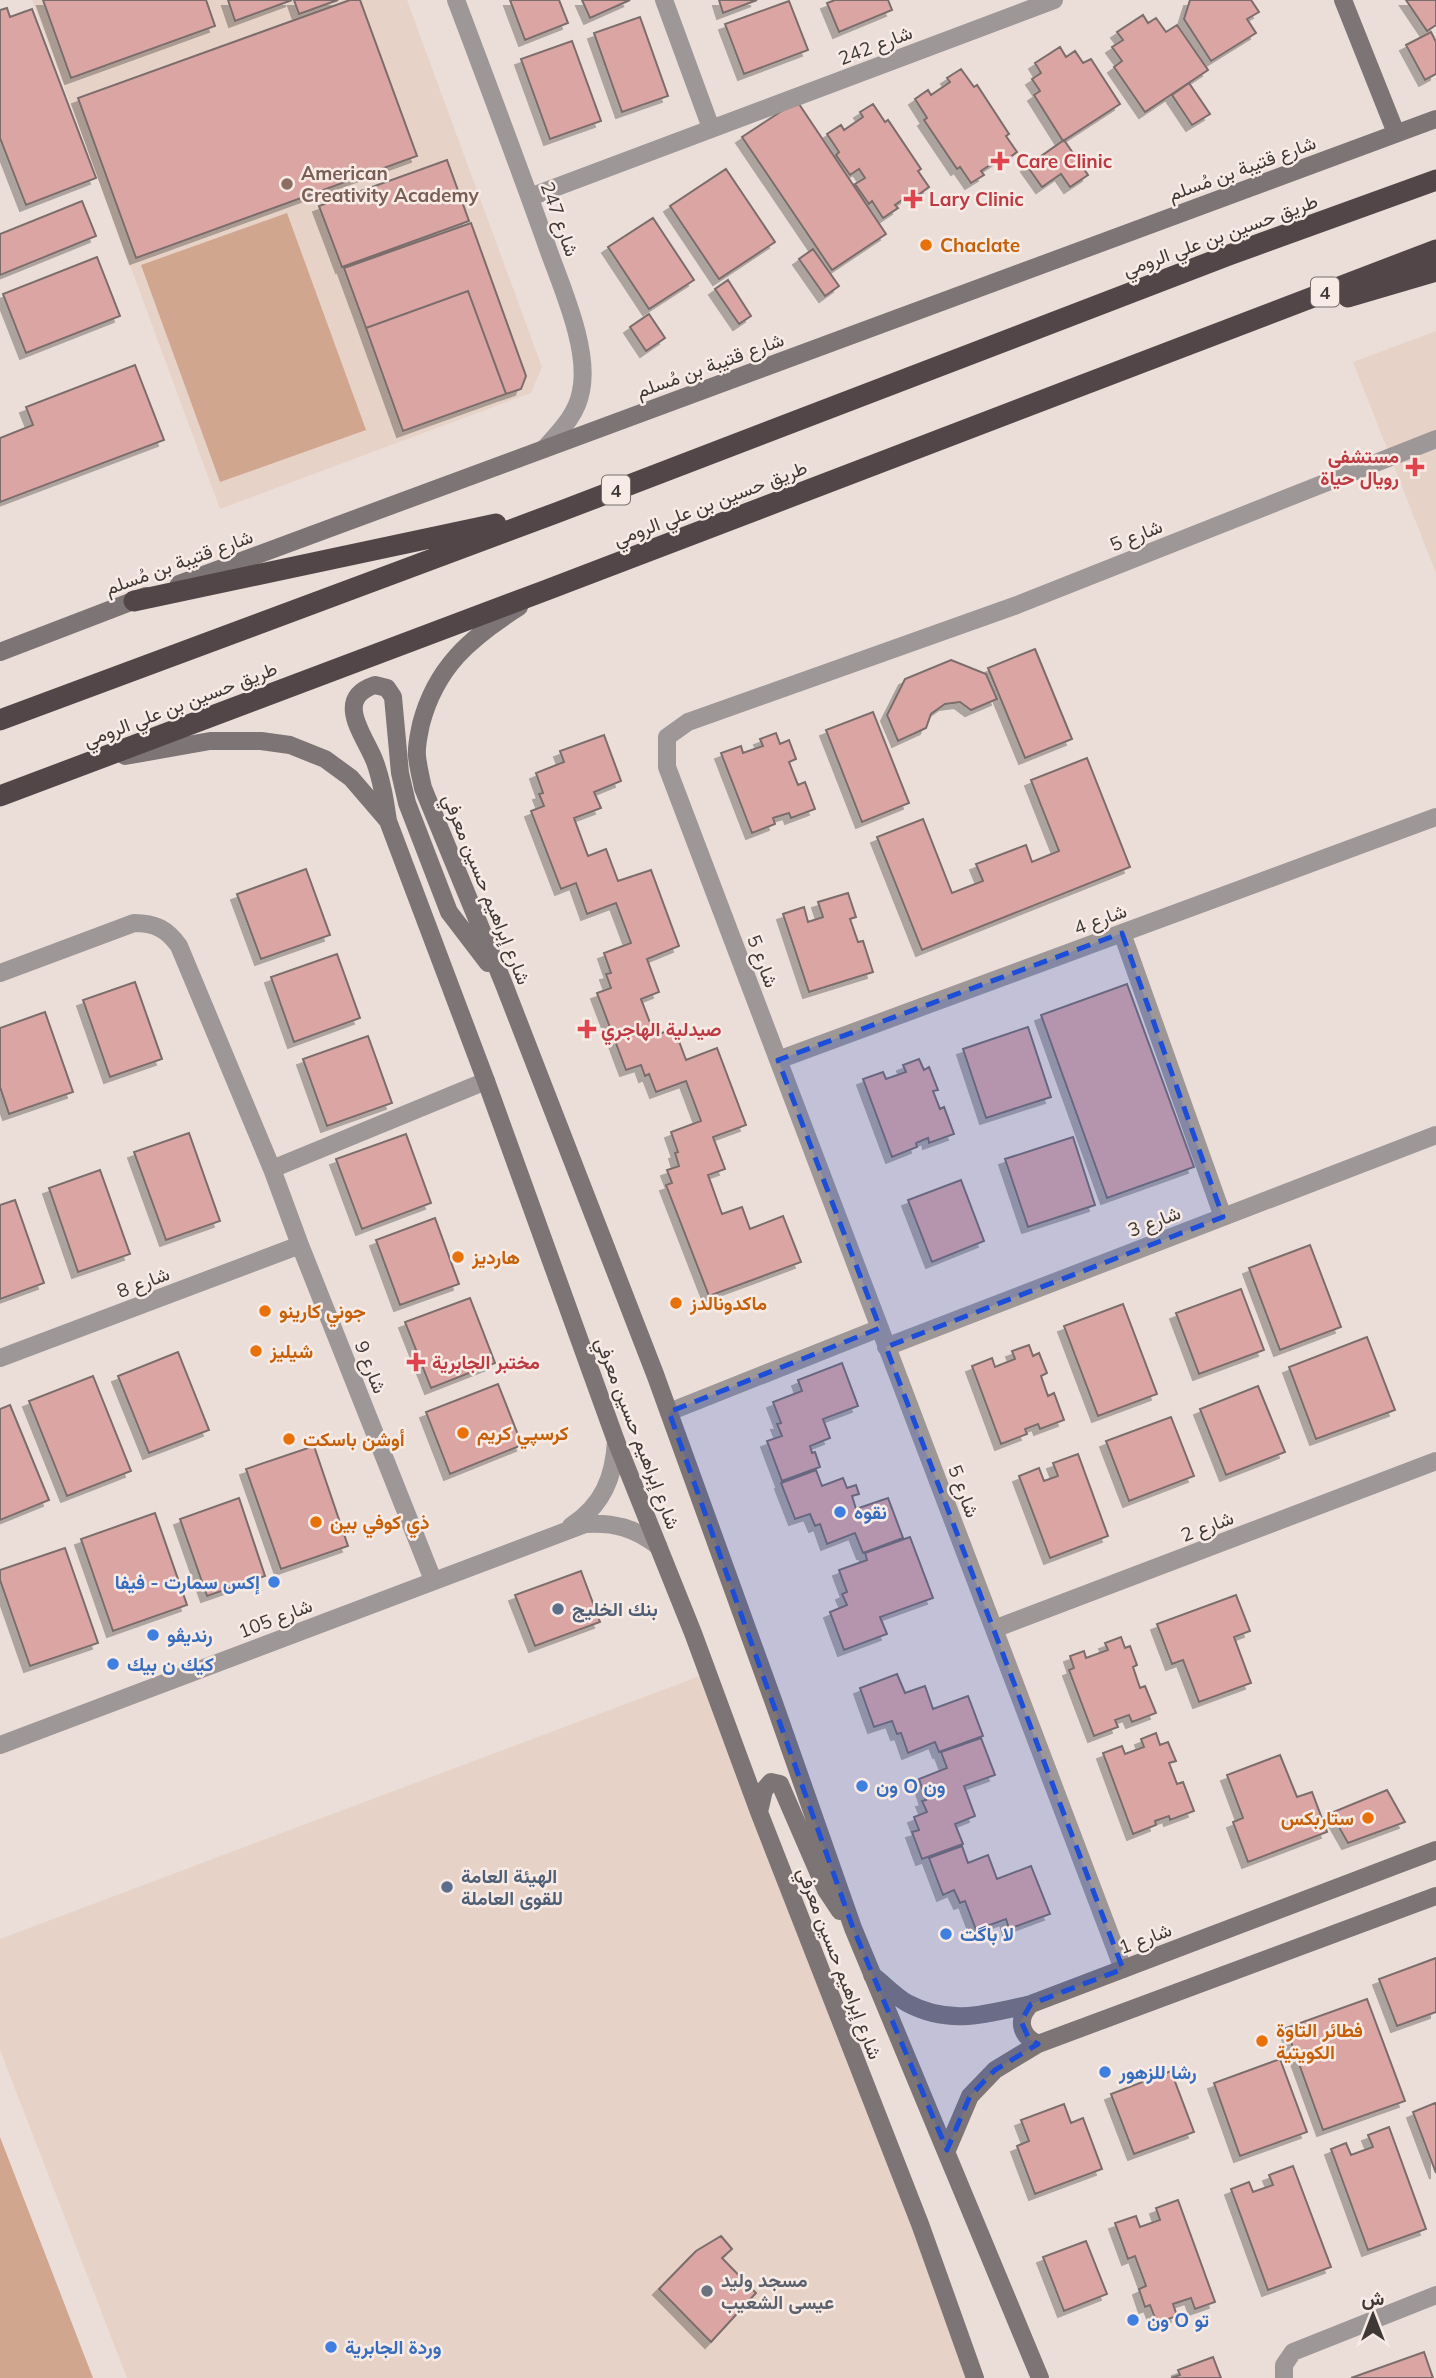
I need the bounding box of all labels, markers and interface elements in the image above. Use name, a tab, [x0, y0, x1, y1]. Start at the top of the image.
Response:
street label: شارع 242	[835, 20, 916, 71]
street label: شارع قتيبة بن مُسلم	[1165, 130, 1320, 207]
place label: Care Clinic	[1016, 149, 1113, 173]
marker: Care Clinic	[990, 151, 1010, 171]
place label: American Creativity Academy	[301, 161, 479, 207]
marker: American Creativity Academy	[279, 176, 295, 192]
street label: شارع 247	[535, 179, 585, 260]
place label: Lary Clinic	[929, 187, 1024, 211]
marker: Lary Clinic	[903, 189, 923, 209]
street label: طريق حسين بن علي الرومي	[1119, 189, 1322, 285]
place label: Chaclate	[940, 233, 1020, 257]
marker: Chaclate	[918, 237, 934, 253]
road number: 4	[1311, 278, 1339, 306]
street label: شارع قتيبة بن مُسلم	[633, 327, 788, 404]
place label: مستشفى رويال حياة	[1320, 444, 1399, 491]
street label: طريق حسين بن علي الرومي	[610, 455, 812, 555]
marker: مستشفى رويال حياة	[1405, 457, 1425, 477]
road number: 4	[602, 476, 630, 504]
street label: شارع 5	[1106, 514, 1166, 557]
street label: شارع قتيبة بن مُسلم	[102, 524, 257, 601]
street label: طريق حسين بن علي الرومي	[80, 656, 282, 756]
street label: شارع إبراهيم حسين معرفي	[434, 790, 536, 989]
street label: شارع 4	[1070, 898, 1130, 941]
street label: شارع 5	[741, 931, 784, 991]
place label: صيدلية الهاجري	[601, 1017, 722, 1046]
marker: صيدلية الهاجري	[579, 1021, 595, 1037]
street label: شارع 3	[1124, 1200, 1184, 1243]
place label: هارديز	[471, 1245, 520, 1270]
marker: هارديز	[450, 1249, 466, 1265]
street label: شارع 8	[113, 1261, 173, 1304]
place label: ماكدونالدز	[689, 1291, 767, 1316]
marker: ماكدونالدز	[668, 1295, 684, 1311]
place label: جوني كارينو	[279, 1299, 366, 1328]
marker: جوني كارينو	[257, 1303, 273, 1319]
street label: شارع إبراهيم حسين معرفي	[587, 1334, 686, 1534]
street label: شارع 9	[349, 1337, 392, 1397]
place label: شيليز	[269, 1339, 313, 1364]
marker: شيليز	[248, 1343, 264, 1359]
place label: مختبر الجابرية	[432, 1350, 540, 1375]
marker: مختبر الجابرية	[406, 1352, 426, 1372]
place label: كرسپي كريم	[477, 1421, 569, 1450]
marker: كرسپي كريم	[455, 1425, 471, 1441]
place label: أوشن باسكت	[303, 1427, 405, 1452]
marker: أوشن باسكت	[281, 1431, 297, 1447]
street label: شارع 5	[942, 1461, 985, 1521]
place label: نقوه	[854, 1500, 887, 1525]
marker: نقوه	[832, 1504, 848, 1520]
street label: شارع 2	[1177, 1505, 1237, 1548]
place label: ذي كوفي بين	[330, 1510, 429, 1539]
marker: ذي كوفي بين	[308, 1514, 324, 1530]
place label: إكس سمارت - فيفا	[115, 1570, 260, 1595]
marker: إكس سمارت - فيفا	[266, 1574, 282, 1590]
street label: شارع 105	[235, 1593, 316, 1644]
place label: بنك الخليج	[572, 1597, 658, 1623]
marker: بنك الخليج	[550, 1601, 566, 1617]
place label: رنديڤو	[167, 1623, 213, 1648]
marker: رنديڤو	[145, 1627, 161, 1643]
place label: كيك ن بيك	[127, 1652, 214, 1676]
marker: كيك ن بيك	[105, 1656, 121, 1672]
place label: ون O ون	[876, 1774, 946, 1799]
marker: ون O ون	[854, 1778, 870, 1794]
place label: ستاربكس	[1281, 1806, 1354, 1831]
marker: ستاربكس	[1360, 1810, 1376, 1826]
place label: الهيئة العامة للقوى العاملة	[461, 1864, 563, 1911]
street label: شارع إبراهيم حسين معرفي	[789, 1864, 888, 2064]
marker: الهيئة العامة للقوى العاملة	[439, 1879, 455, 1895]
street label: شارع 1	[1115, 1917, 1175, 1960]
place label: لا باگت	[960, 1922, 1014, 1946]
marker: لا باگت	[938, 1926, 954, 1942]
place label: فطائر التاوة الكويتية	[1276, 2018, 1363, 2065]
marker: فطائر التاوة الكويتية	[1254, 2033, 1270, 2049]
place label: رشا للزهور	[1118, 2060, 1197, 2085]
marker: رشا للزهور	[1097, 2064, 1113, 2080]
place label: مسجد وليد عيسى الشعيب	[721, 2268, 834, 2314]
north arrow	[1338, 2280, 1408, 2350]
marker: مسجد وليد عيسى الشعيب	[699, 2283, 715, 2299]
text: ش	[1362, 2286, 1385, 2310]
place label: ون O تو	[1147, 2308, 1209, 2333]
marker: ون O تو	[1125, 2312, 1141, 2328]
place label: وردة الجابرية	[345, 2335, 442, 2360]
marker: وردة الجابرية	[323, 2339, 339, 2355]

